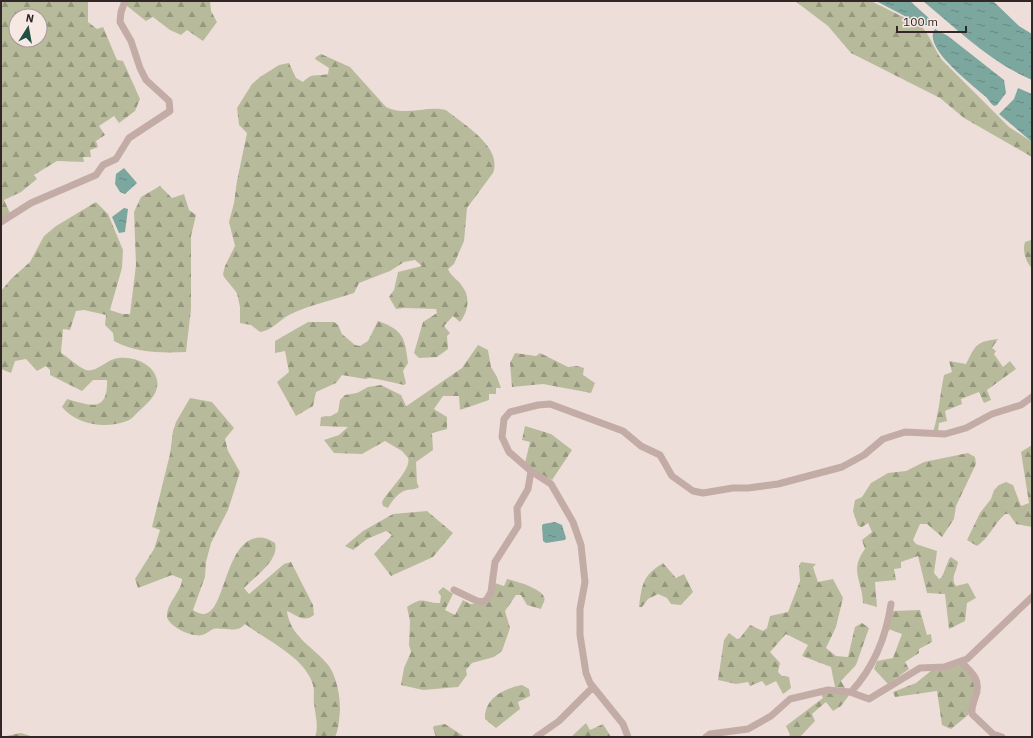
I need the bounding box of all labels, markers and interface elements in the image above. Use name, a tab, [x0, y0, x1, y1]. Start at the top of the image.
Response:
north arrow	[8, 8, 48, 48]
scale bar	[897, 8, 966, 34]
text: N	[25, 11, 35, 26]
text: 100 m	[903, 14, 938, 29]

